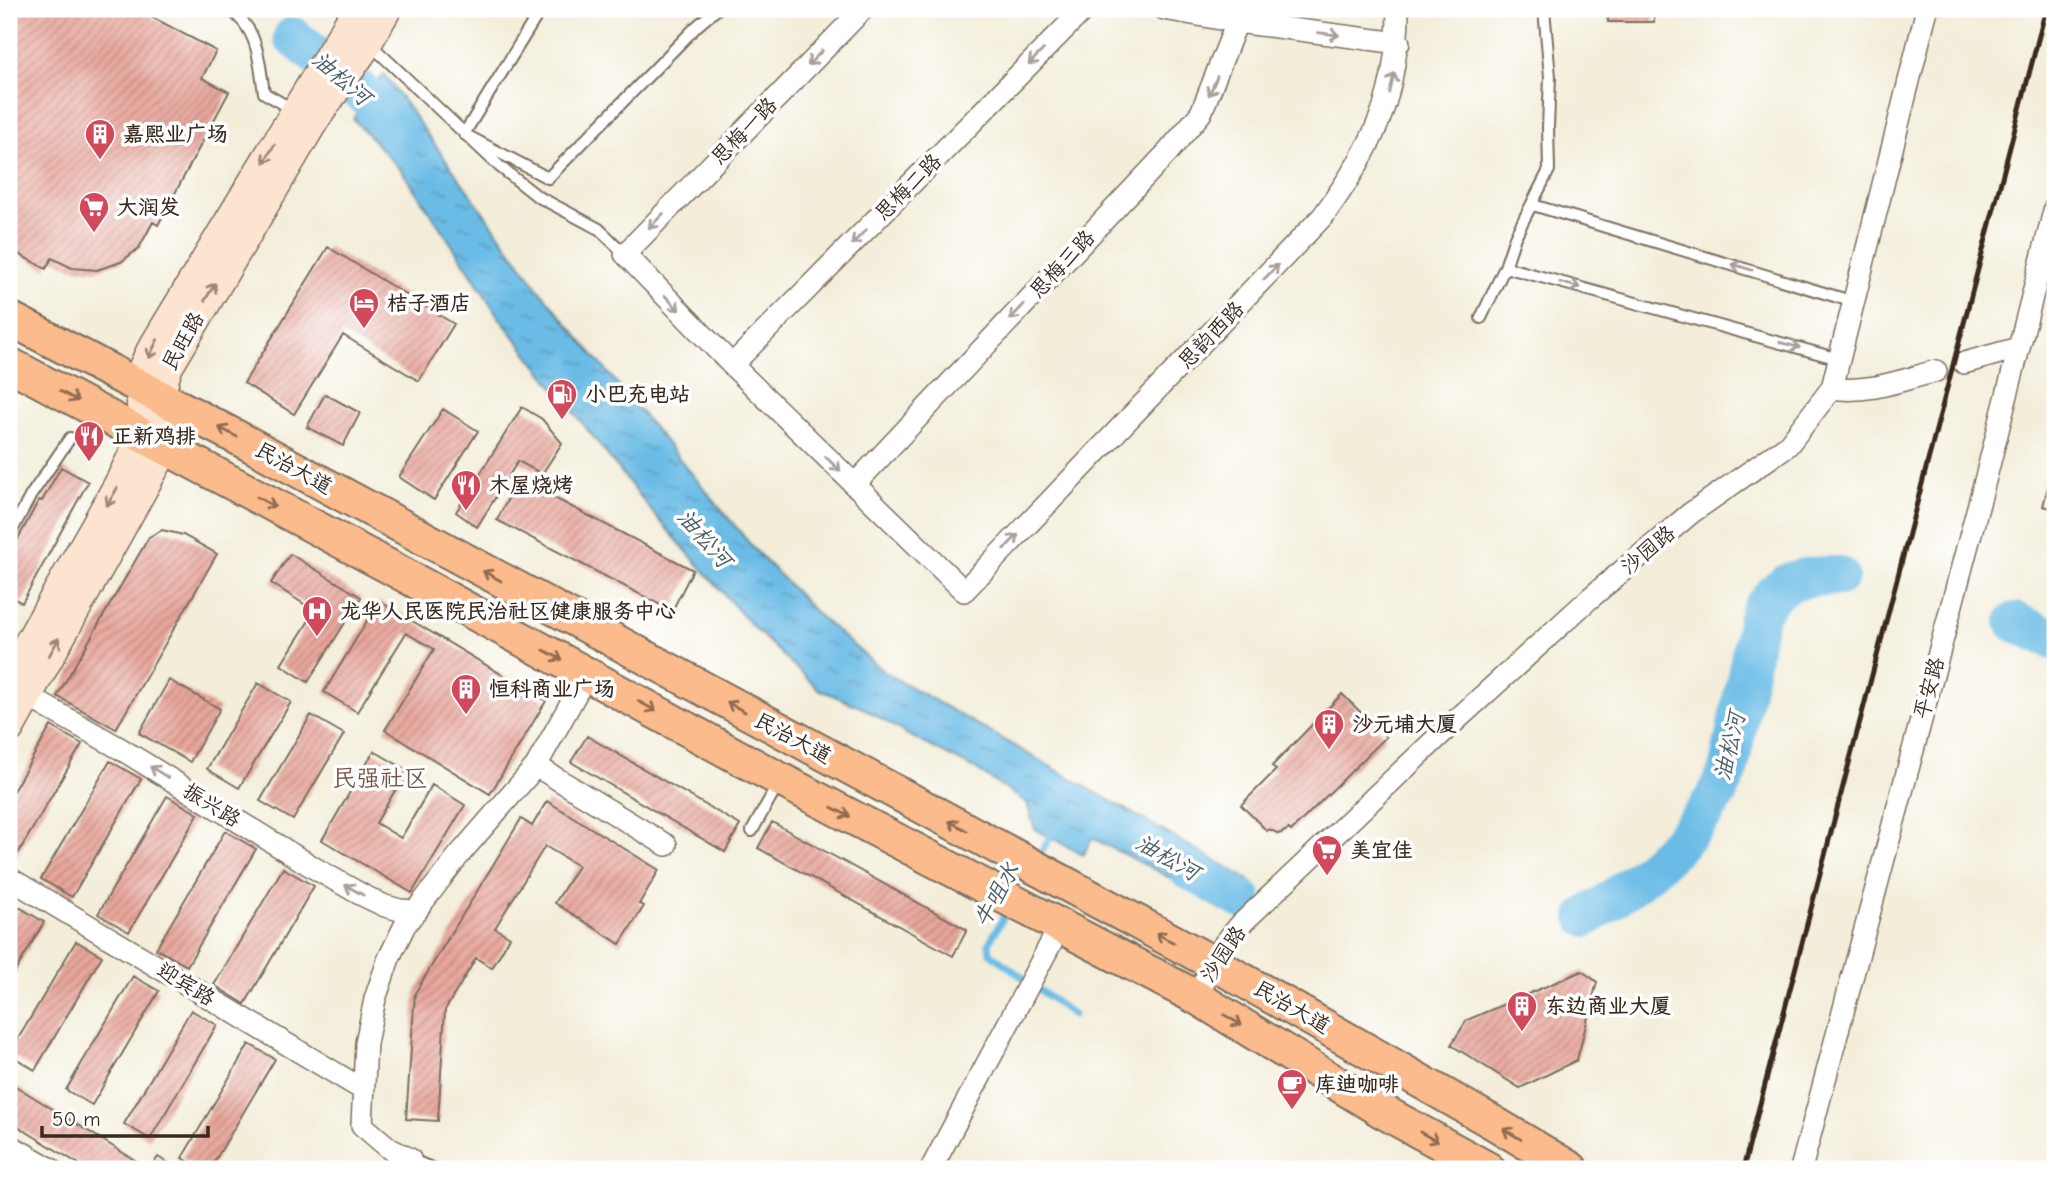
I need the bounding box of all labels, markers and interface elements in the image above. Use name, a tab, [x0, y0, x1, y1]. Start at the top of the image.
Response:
one-way arrow	[1317, 28, 1340, 41]
water label: 油松河	[307, 46, 380, 114]
one-way arrow	[807, 49, 824, 66]
one-way arrow	[1028, 49, 1045, 66]
one-way arrow	[1385, 72, 1399, 95]
one-way arrow	[1206, 75, 1219, 97]
street label: 思梅一路	[706, 92, 782, 170]
building icon: 嘉熙业广场	[83, 117, 117, 161]
place label: 嘉熙业广场	[123, 122, 228, 146]
one-way arrow	[262, 143, 276, 163]
street label: 思梅二路	[870, 149, 946, 225]
supermarket icon: 大润发	[77, 190, 111, 234]
place label: 大润发	[117, 195, 180, 219]
one-way arrow	[648, 212, 665, 229]
street label: 思梅三路	[1025, 225, 1099, 303]
one-way arrow	[851, 228, 868, 245]
one-way arrow	[1732, 259, 1754, 272]
one-way arrow	[1263, 264, 1280, 281]
one-way arrow	[1559, 279, 1581, 292]
one-way arrow	[204, 283, 218, 303]
hotel icon: 桔子酒店	[347, 286, 381, 330]
place label: 桔子酒店	[387, 291, 471, 315]
one-way arrow	[664, 294, 681, 311]
street label: 思韵西路	[1173, 296, 1249, 374]
one-way arrow	[1008, 303, 1025, 320]
street label: 民旺路	[157, 308, 209, 374]
one-way arrow	[145, 338, 159, 359]
one-way arrow	[1778, 339, 1801, 352]
fuel station icon: 小巴充电站	[545, 377, 579, 421]
place label: 小巴充电站	[585, 382, 690, 406]
one-way arrow	[58, 390, 79, 404]
restaurant icon: 正新鸡排	[72, 419, 106, 463]
place label: 正新鸡排	[112, 424, 196, 448]
one-way arrow	[218, 425, 239, 439]
street label: 民治大道	[251, 437, 337, 499]
one-way arrow	[824, 455, 841, 472]
restaurant icon: 木屋烧烤	[449, 468, 483, 512]
place label: 木屋烧烤	[489, 473, 573, 497]
one-way arrow	[105, 486, 118, 507]
one-way arrow	[255, 495, 276, 509]
water label: 油松河	[672, 503, 740, 576]
street label: 沙园路	[1616, 521, 1680, 579]
one-way arrow	[1003, 534, 1020, 551]
one-way arrow	[482, 569, 503, 582]
hospital icon: 龙华人民医院民治社区健康服务中心	[300, 594, 334, 638]
place label: 龙华人民医院民治社区健康服务中心	[340, 599, 676, 623]
one-way arrow	[48, 637, 61, 658]
one-way arrow	[542, 649, 563, 662]
street label: 平安路	[1909, 654, 1949, 722]
building icon: 恒科商业广场	[449, 672, 483, 716]
place label: 恒科商业广场	[489, 677, 615, 701]
one-way arrow	[636, 700, 657, 714]
one-way arrow	[726, 700, 747, 713]
water label: 油松河	[1709, 706, 1751, 783]
building icon: 沙元埔大厦	[1312, 707, 1346, 751]
street label: 民治大道	[750, 708, 836, 768]
place label: 沙元埔大厦	[1352, 712, 1457, 736]
district label: 民强社区	[332, 764, 428, 792]
one-way arrow	[150, 765, 169, 780]
street label: 振兴路	[179, 778, 245, 832]
one-way arrow	[830, 805, 851, 819]
one-way arrow	[948, 819, 968, 833]
water label: 油松河	[1131, 828, 1208, 888]
supermarket icon: 美宜佳	[1310, 833, 1344, 877]
place label: 美宜佳	[1350, 838, 1413, 862]
water label: 牛咀水	[968, 858, 1025, 932]
one-way arrow	[344, 883, 364, 897]
street label: 沙园路	[1195, 921, 1251, 987]
one-way arrow	[1155, 930, 1176, 944]
street label: 迎宾路	[153, 957, 219, 1011]
street label: 民治大道	[1250, 976, 1334, 1038]
building icon: 东边商业大厦	[1505, 989, 1539, 1033]
place label: 东边商业大厦	[1545, 994, 1671, 1018]
one-way arrow	[1223, 1013, 1243, 1027]
cafe icon: 库迪咖啡	[1275, 1067, 1309, 1111]
place label: 库迪咖啡	[1315, 1072, 1399, 1096]
scale bar	[42, 1094, 208, 1138]
text: 50 m	[52, 1107, 101, 1131]
one-way arrow	[1503, 1126, 1523, 1140]
one-way arrow	[1418, 1130, 1438, 1144]

